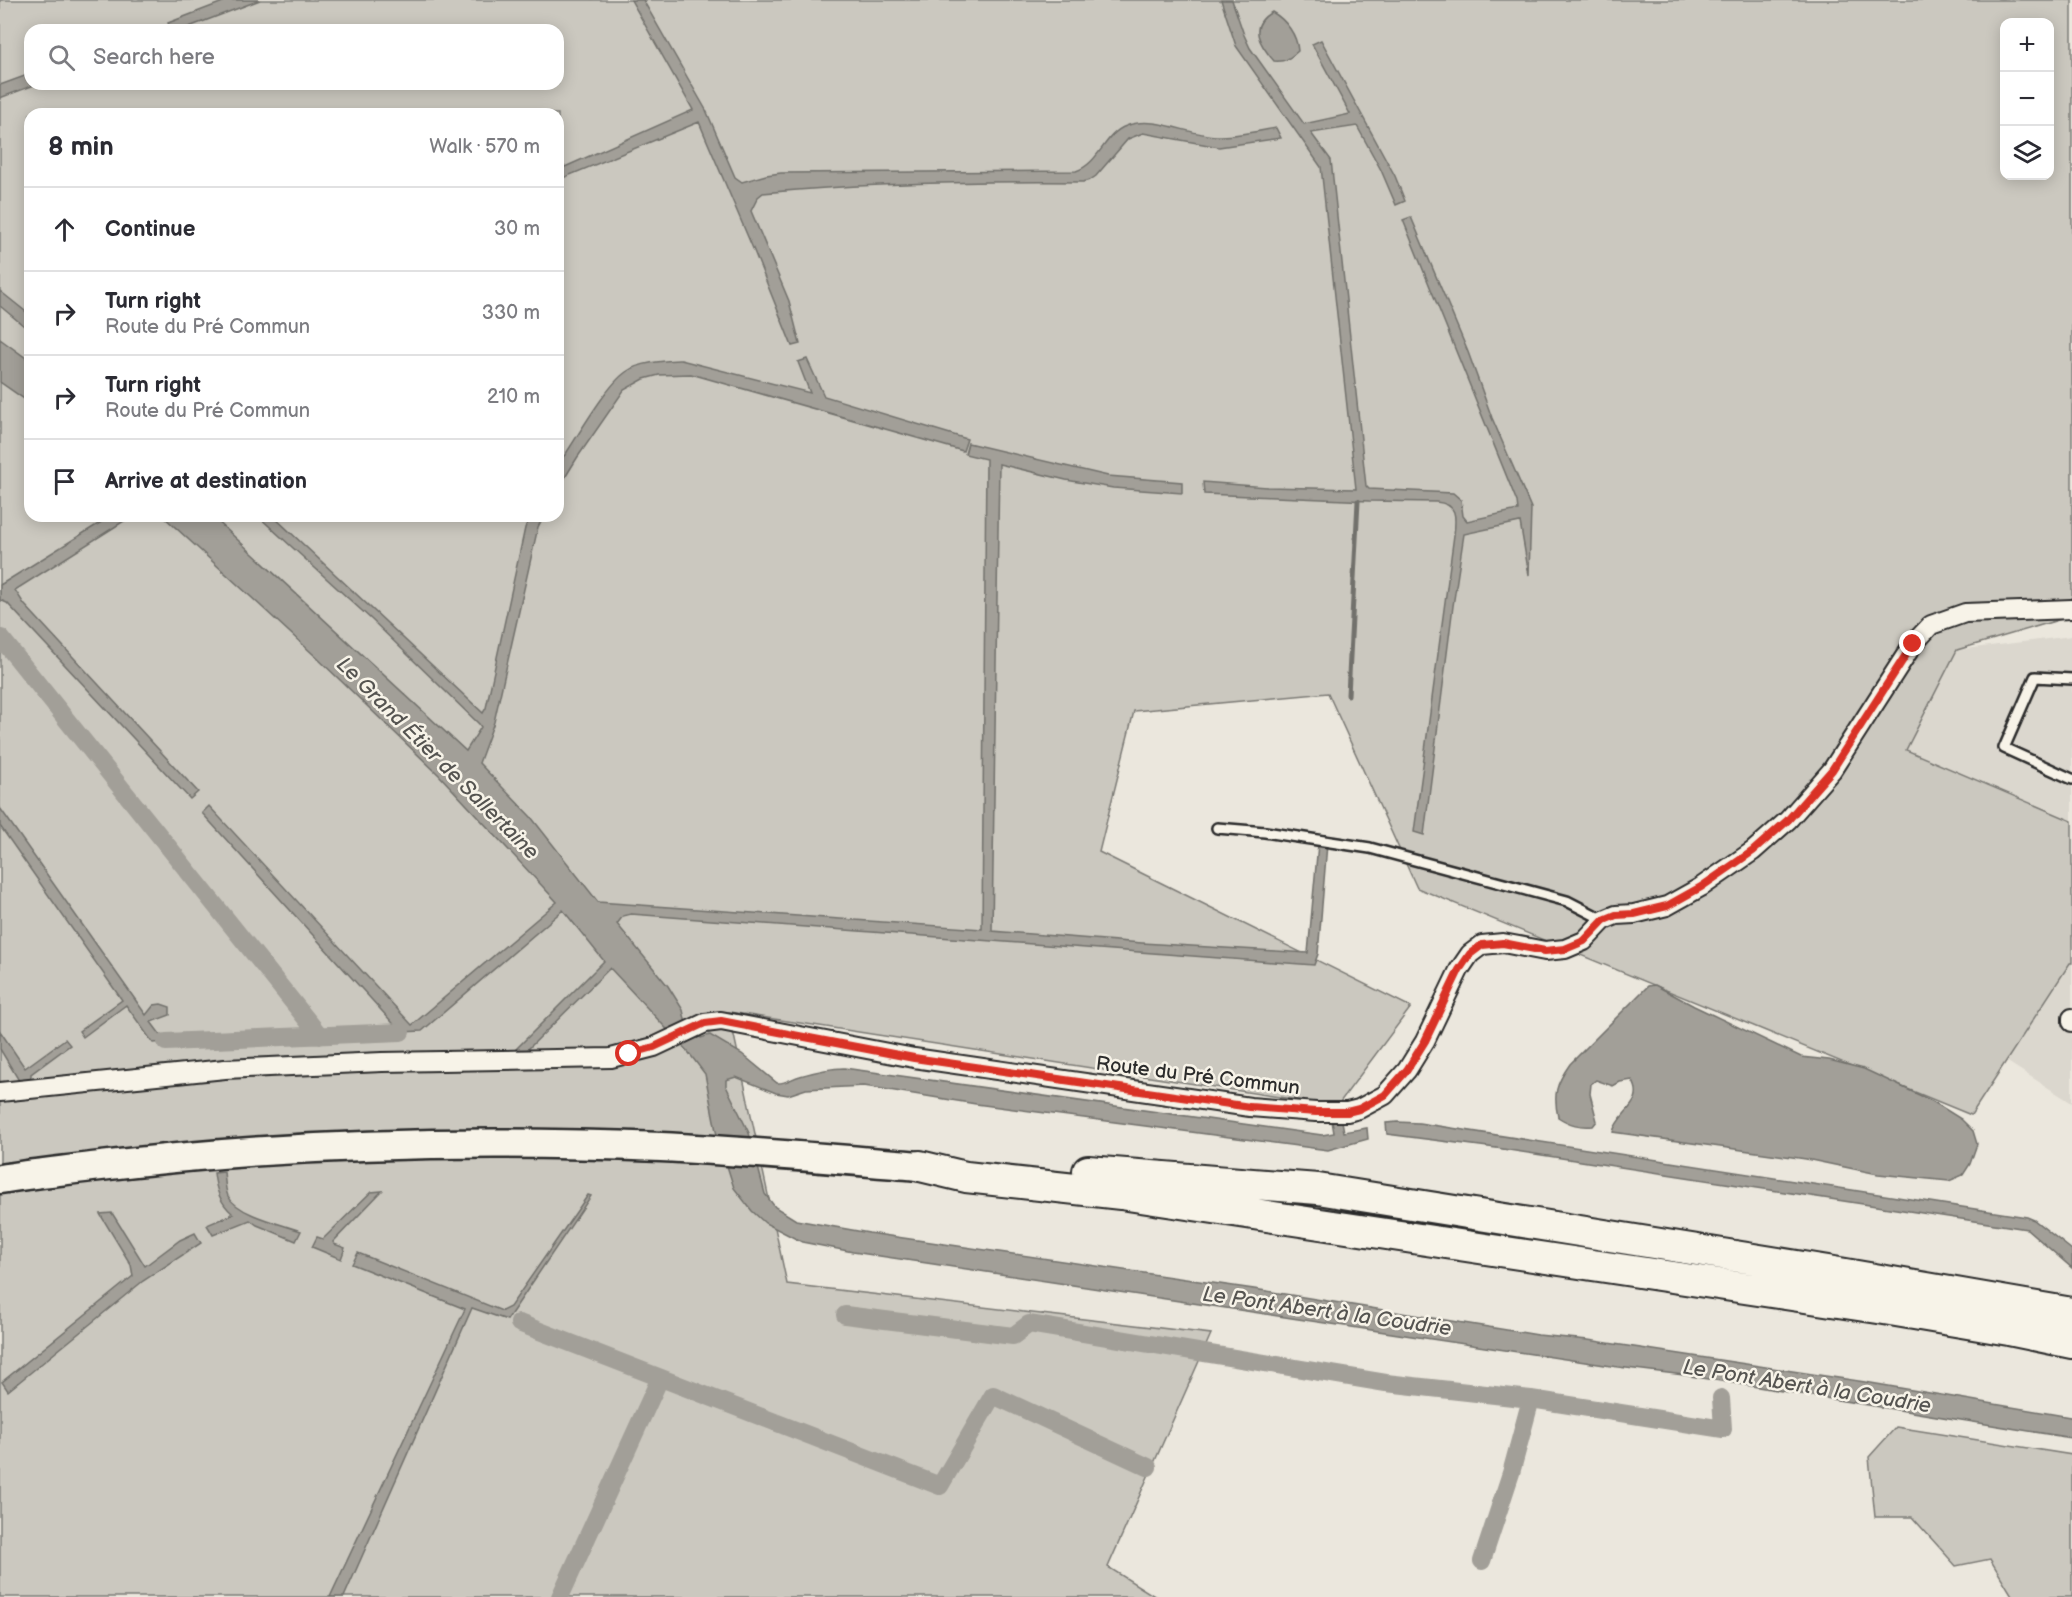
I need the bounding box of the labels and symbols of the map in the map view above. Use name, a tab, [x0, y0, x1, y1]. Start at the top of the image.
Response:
route end	[1899, 630, 1925, 656]
water label: Le Grand Étier de Sallertaine	[331, 652, 544, 865]
route start	[615, 1040, 641, 1066]
street label: Route du Pré Commun	[1095, 1052, 1301, 1100]
water label: Le Pont Abert à la Coudrie	[1201, 1282, 1453, 1341]
water label: Le Pont Abert à la Coudrie	[1681, 1355, 1933, 1418]

